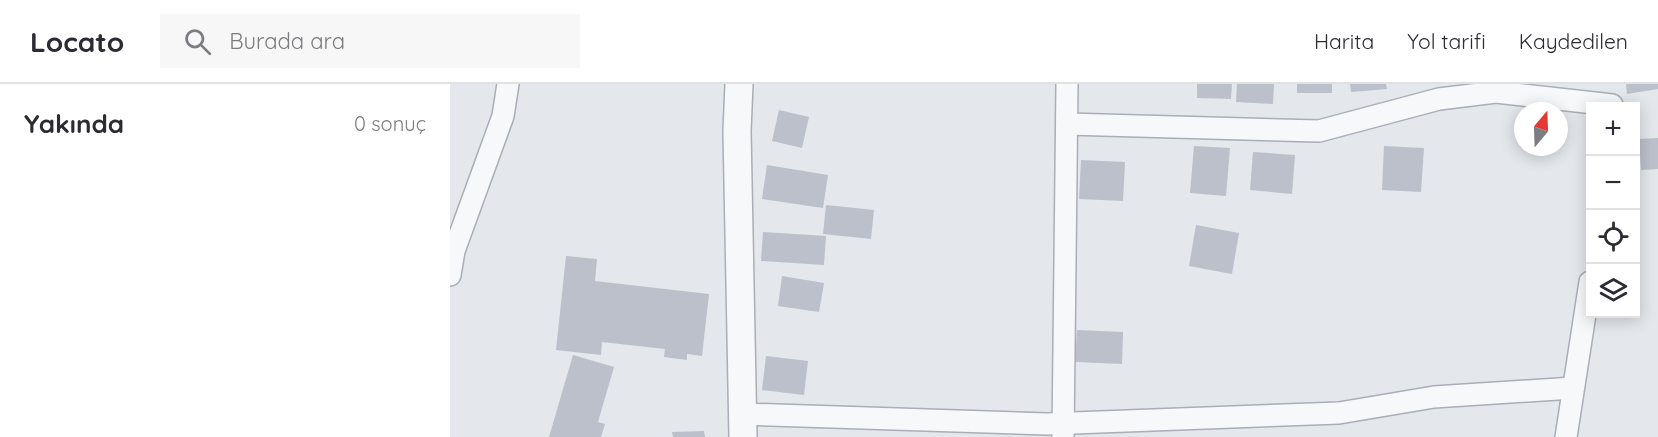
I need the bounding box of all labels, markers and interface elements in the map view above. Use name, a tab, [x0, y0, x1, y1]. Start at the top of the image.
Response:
search box	[160, 14, 580, 68]
text: Locato	[30, 24, 124, 59]
icon: search	[181, 25, 214, 58]
text: Burada ara	[229, 27, 345, 55]
text: Harita	[1314, 28, 1374, 54]
text: Yol tarifi	[1407, 28, 1486, 54]
text: Kaydedilen	[1519, 28, 1628, 54]
north arrow	[1514, 102, 1568, 156]
map controls	[1586, 102, 1640, 318]
button: +	[1586, 102, 1640, 156]
text: Yakında	[24, 107, 124, 140]
text: 0 sonuç	[354, 111, 426, 136]
button: −	[1586, 156, 1640, 210]
button: locate	[1586, 210, 1640, 264]
button: layers	[1586, 264, 1640, 318]

